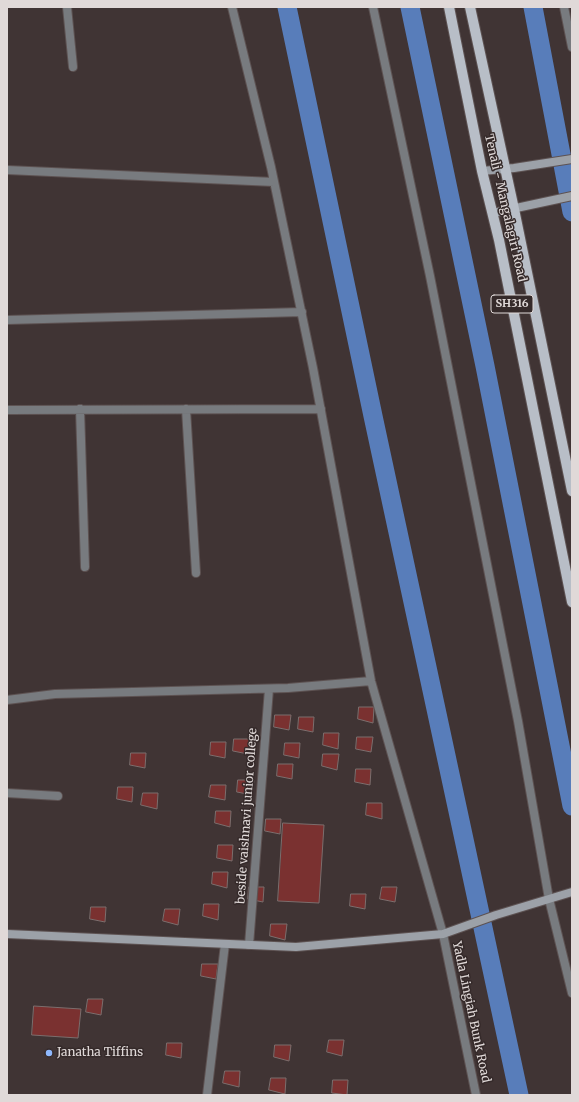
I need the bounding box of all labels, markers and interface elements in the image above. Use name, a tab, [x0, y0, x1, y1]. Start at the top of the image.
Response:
street label: Tenali - Mangalagiri Road	[481, 133, 529, 283]
road number: SH316	[491, 295, 533, 313]
street label: beside vaishnavi junior college	[234, 727, 260, 905]
street label: Yadla Lingiah Bunk Road	[449, 940, 493, 1084]
place label: Janatha Tiffins	[57, 1046, 143, 1060]
marker: Janatha Tiffins	[44, 1048, 54, 1058]

